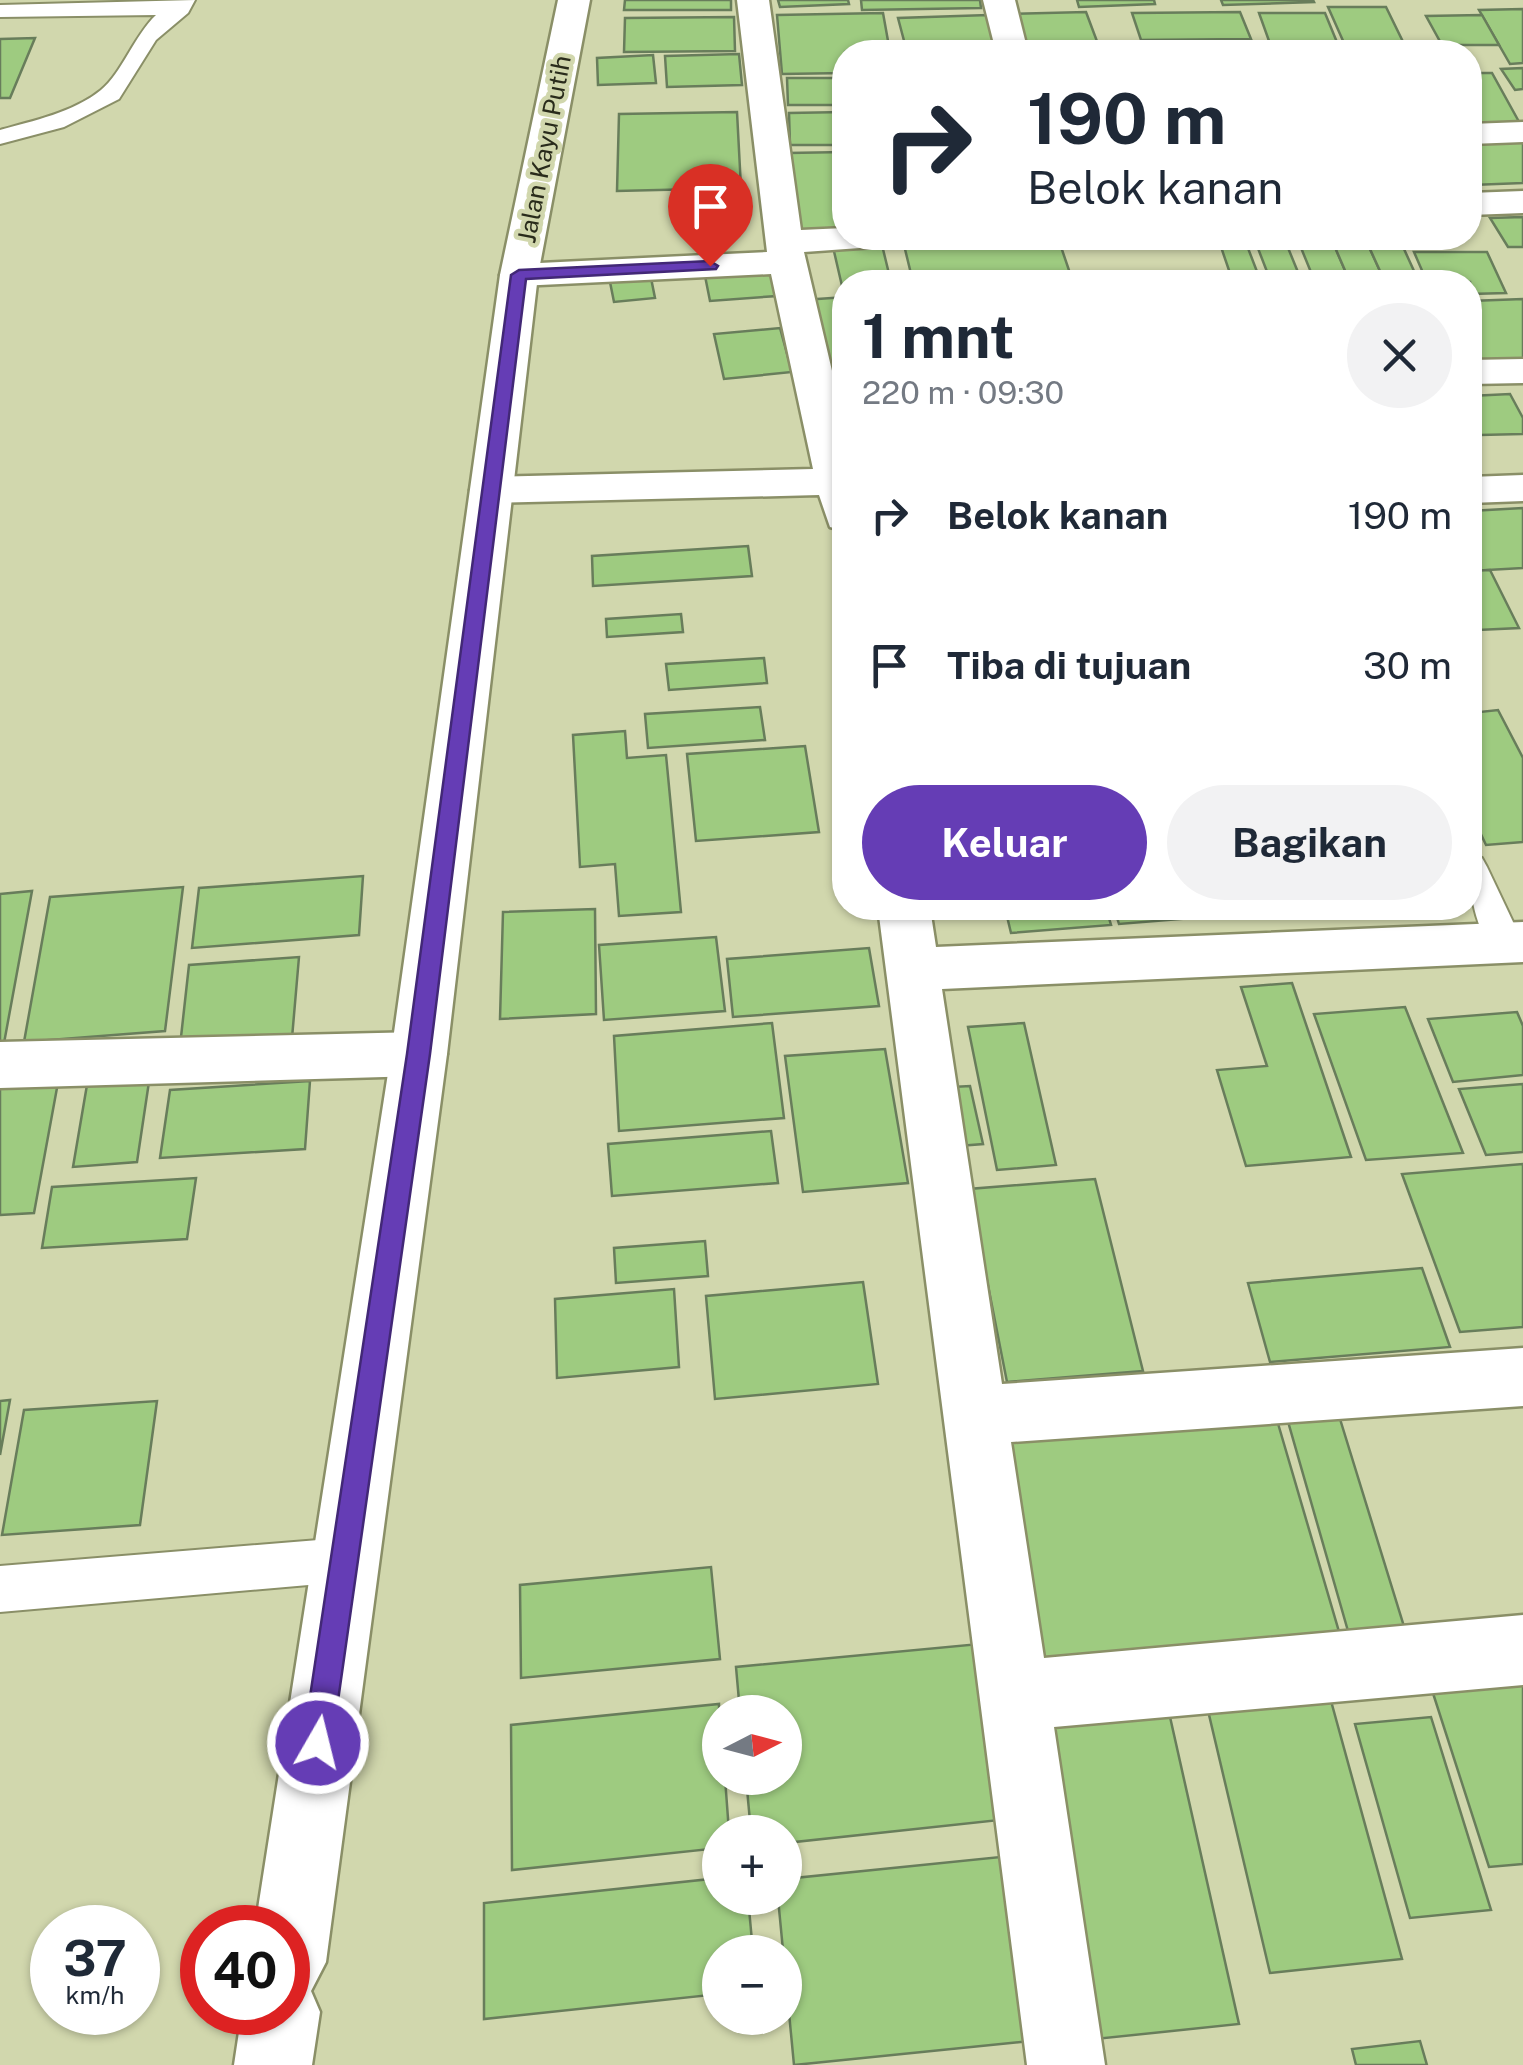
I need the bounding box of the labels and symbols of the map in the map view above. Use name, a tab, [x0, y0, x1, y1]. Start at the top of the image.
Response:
street label: Jalan Kayu Putih	[511, 53, 577, 245]
pin	[668, 164, 753, 267]
position arrow	[266, 1691, 370, 1795]
north arrow	[702, 1695, 802, 1795]
speed limit sign: 40	[180, 1905, 310, 2035]

